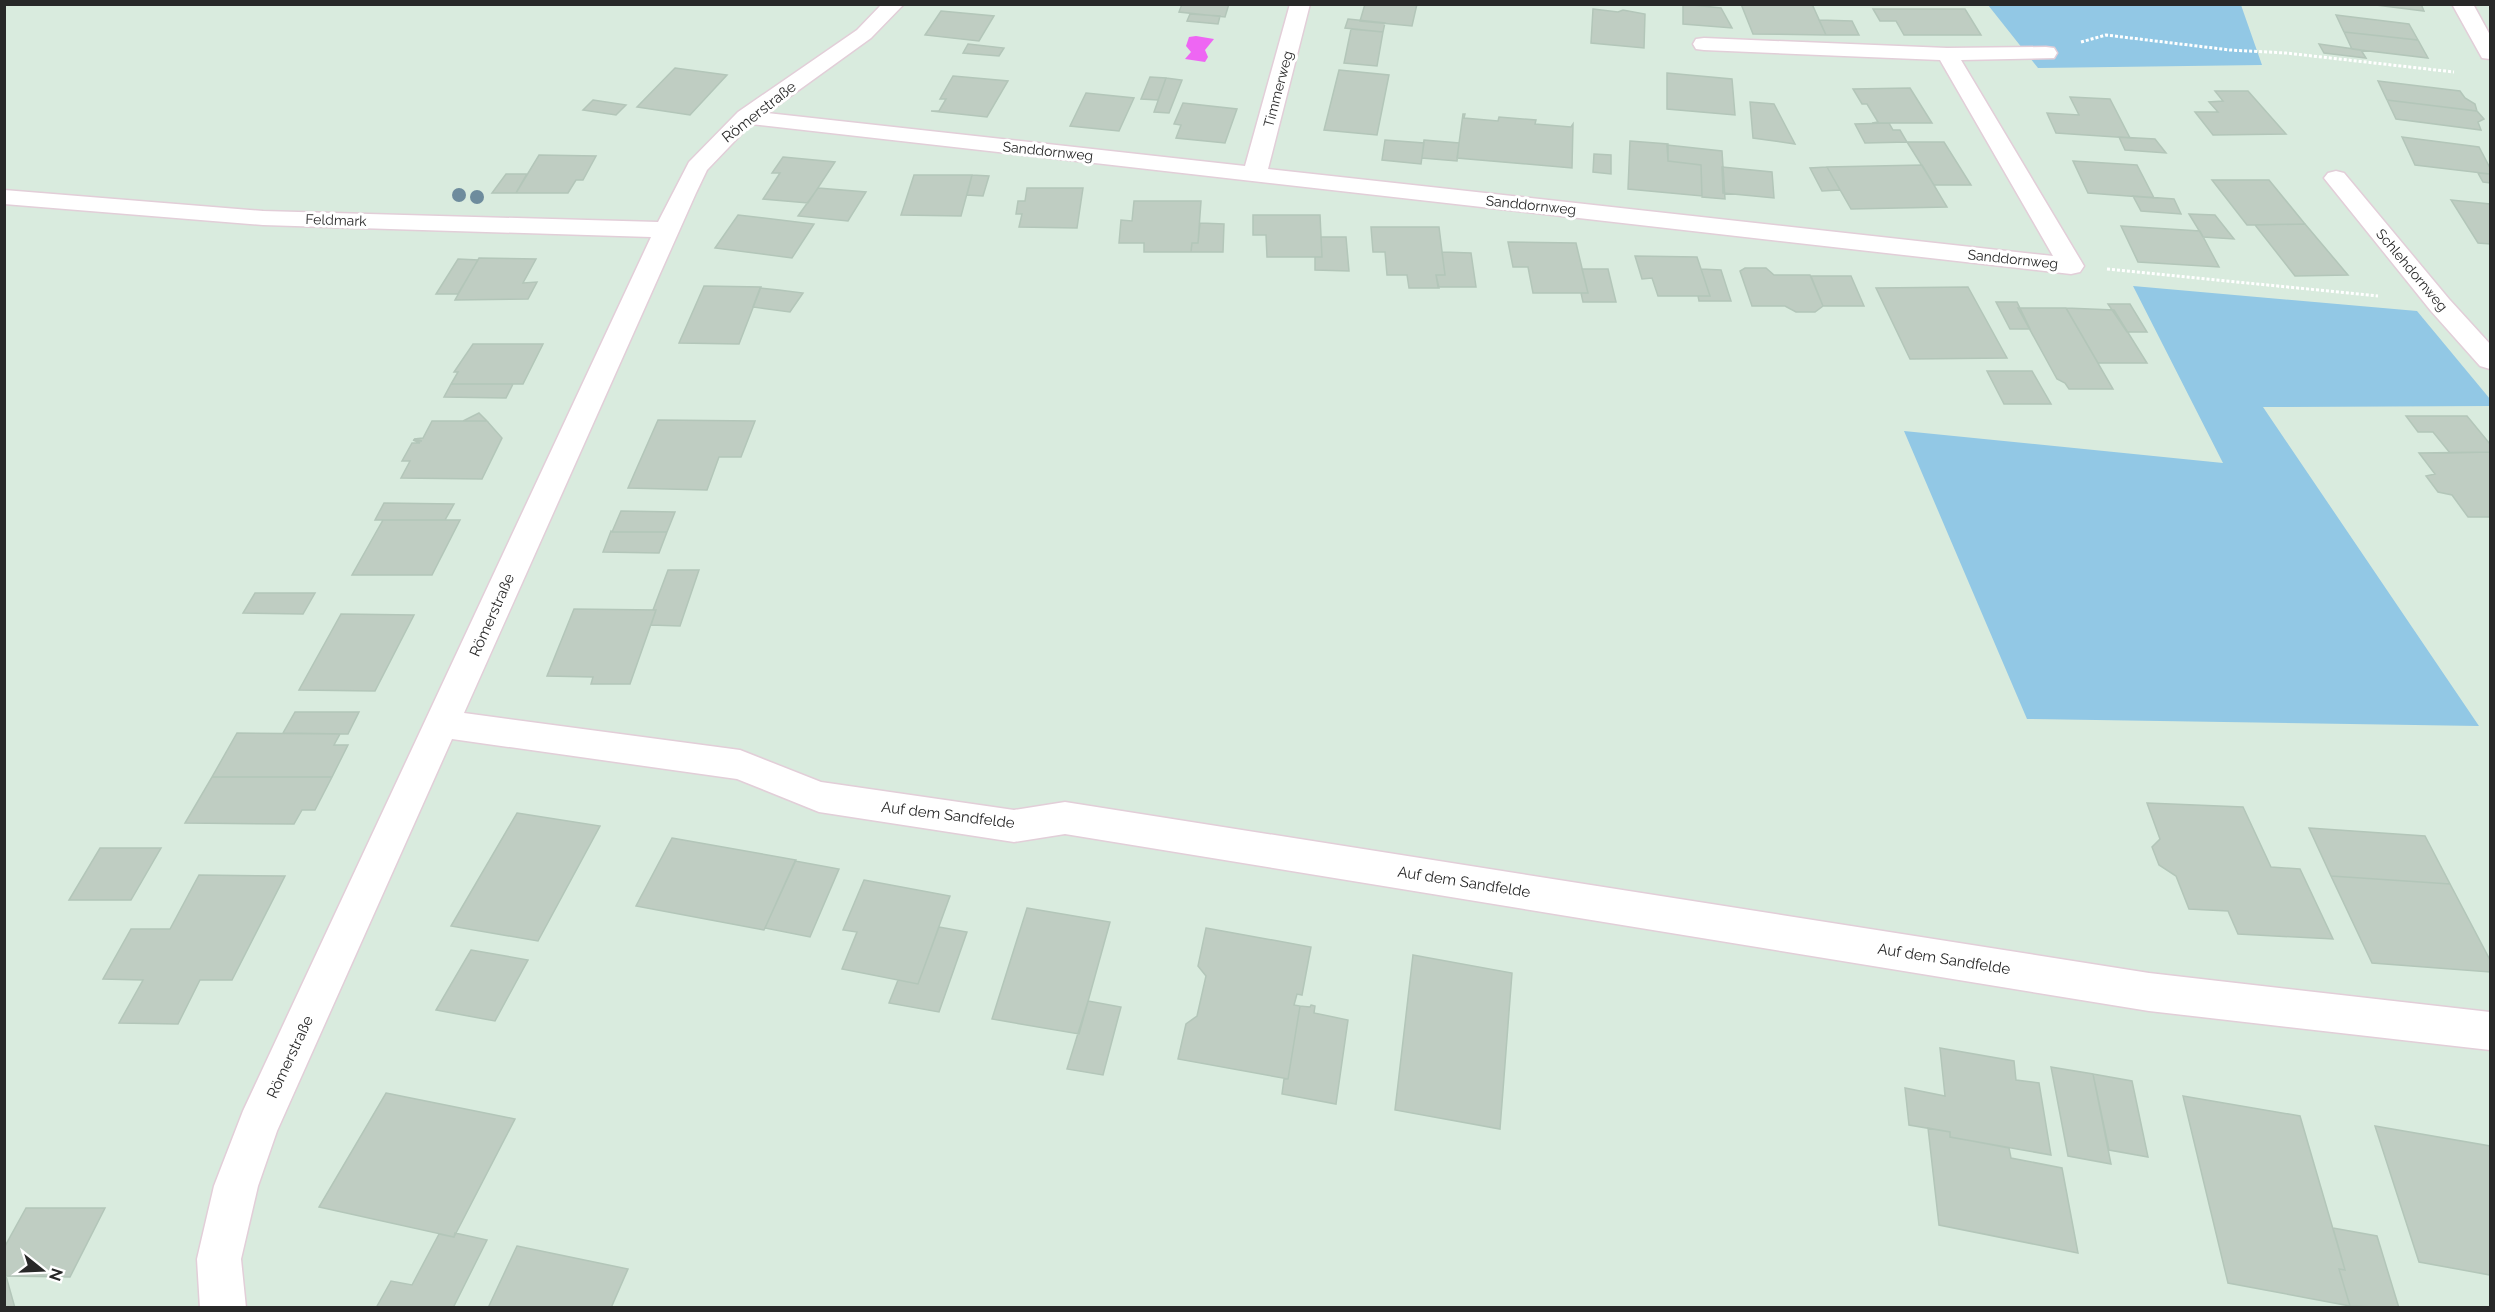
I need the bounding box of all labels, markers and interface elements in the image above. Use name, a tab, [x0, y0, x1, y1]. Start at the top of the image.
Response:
street label: Timmerweg	[1260, 49, 1296, 129]
street label: Römerstraße	[718, 77, 800, 147]
street label: Sanddornweg	[1002, 138, 1094, 164]
street label: Sanddornweg	[1485, 192, 1577, 218]
street label: Feldmark	[305, 211, 368, 229]
street label: Schlehdornweg	[2373, 226, 2451, 314]
street label: Sanddornweg	[1967, 246, 2059, 272]
street label: Römerstraße	[466, 570, 518, 659]
street label: Auf dem Sandfelde	[880, 798, 1016, 832]
street label: Auf dem Sandfelde	[1396, 863, 1532, 901]
street label: Auf dem Sandfelde	[1876, 940, 2012, 978]
street label: Römerstraße	[263, 1013, 317, 1101]
north arrow	[12, 1240, 72, 1300]
text: N	[45, 1266, 67, 1283]

